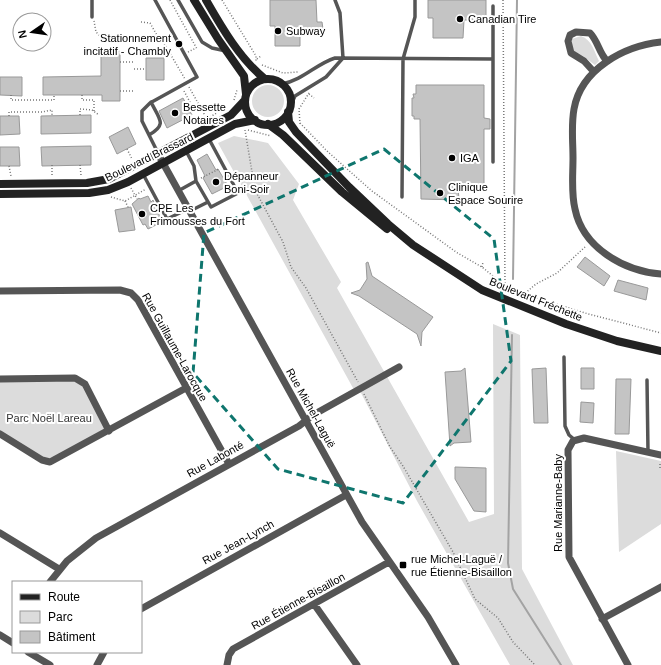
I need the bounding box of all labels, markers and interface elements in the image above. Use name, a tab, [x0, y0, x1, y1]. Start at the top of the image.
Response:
north arrow	[12, 12, 52, 52]
place label: Canadian Tire	[468, 13, 537, 25]
marker: Canadian Tire	[455, 14, 465, 24]
place label: Subway	[286, 25, 326, 37]
marker: Subway	[273, 26, 283, 36]
text: N	[16, 29, 29, 39]
place label: Stationnement incitatif - Chambly	[84, 32, 171, 57]
marker: Stationnement incitatif - Chambly	[174, 39, 184, 49]
place label: Bessette Notaires	[183, 101, 226, 126]
marker: Bessette Notaires	[170, 108, 180, 118]
street label: Boulevard Brassard	[103, 130, 195, 184]
place label: IGA	[460, 152, 480, 164]
marker: IGA	[447, 153, 457, 163]
place label: Dépanneur Boni-Soir	[224, 170, 279, 195]
marker: Dépanneur Boni-Soir	[211, 177, 221, 187]
place label: Clinique Espace Sourire	[448, 181, 523, 206]
marker: Clinique Espace Sourire	[435, 188, 445, 198]
place label: CPE Les Frimousses du Fort	[150, 202, 245, 227]
marker: CPE Les Frimousses du Fort	[137, 209, 147, 219]
street label: Boulevard Fréchette	[488, 275, 584, 323]
street label: Rue Guillaume-Larocque	[140, 291, 210, 403]
street label: Rue Michel-Laguë	[284, 366, 338, 450]
park label: Parc Noël Lareau	[6, 412, 92, 424]
street label: Rue Labonté	[185, 438, 245, 480]
street label: Rue Marianne-Baby	[552, 454, 564, 552]
street label: Rue Jean-Lynch	[200, 517, 276, 567]
place label: rue Michel-Laguë / rue Étienne-Bisaillon	[411, 553, 512, 578]
marker: rue Michel-Laguë / rue Étienne-Bisaillon	[398, 560, 408, 570]
street label: Rue Étienne-Bisaillon	[249, 570, 347, 632]
legend	[12, 581, 142, 653]
text: Route	[48, 590, 80, 604]
text: Parc	[48, 610, 73, 624]
text: Bâtiment	[48, 630, 96, 644]

